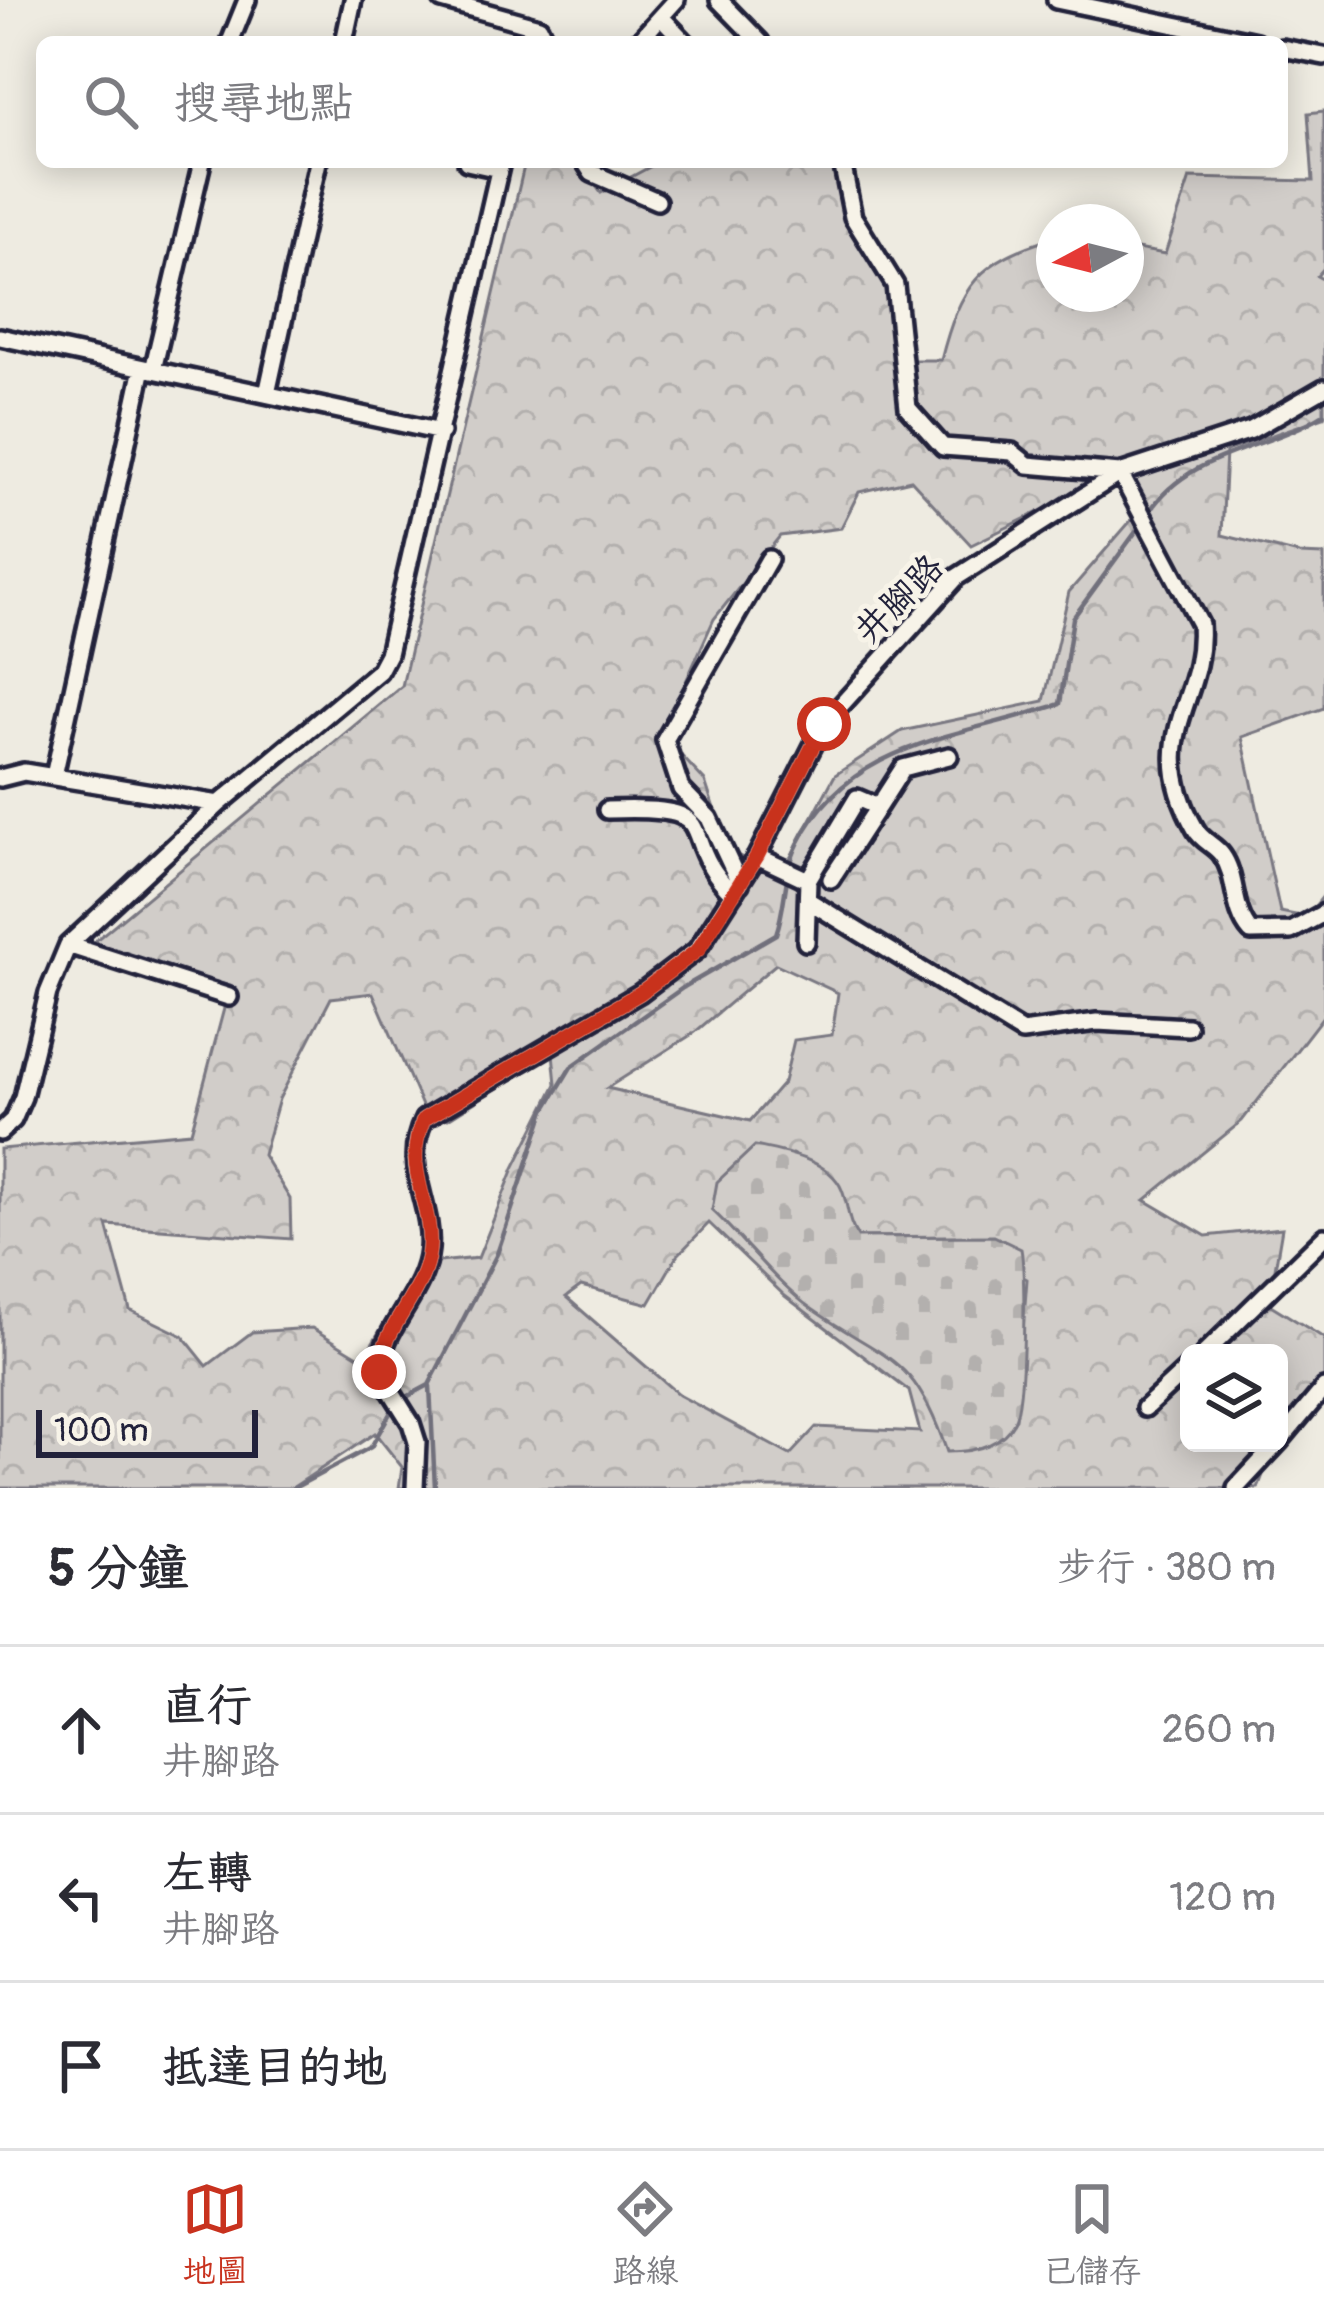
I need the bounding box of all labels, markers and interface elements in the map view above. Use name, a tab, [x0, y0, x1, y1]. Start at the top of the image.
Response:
search box	[36, 36, 1288, 168]
icon: search	[78, 69, 144, 135]
text: 搜尋地點	[174, 76, 354, 132]
north arrow	[1036, 204, 1144, 312]
street label: 井腳路	[845, 545, 953, 653]
route start	[797, 697, 851, 751]
map controls	[1180, 1344, 1288, 1452]
button: layers	[1180, 1344, 1288, 1452]
route end	[352, 1345, 406, 1399]
scale bar	[36, 1404, 258, 1457]
text: 100 m	[54, 1410, 148, 1451]
text: 5 分鐘	[48, 1537, 189, 1601]
text: 步行 · 380 m	[1057, 1543, 1276, 1592]
text: 直行	[162, 1678, 252, 1734]
icon: ahead	[48, 1697, 114, 1763]
text: 260 m	[1162, 1705, 1276, 1754]
text: 井腳路	[162, 1737, 279, 1786]
text: 左轉	[162, 1846, 252, 1902]
icon: left	[48, 1865, 114, 1931]
text: 120 m	[1169, 1873, 1276, 1922]
text: 井腳路	[162, 1905, 279, 1954]
icon: arrive	[48, 2033, 114, 2099]
text: 抵達目的地	[162, 2040, 387, 2096]
tab: 地圖	[182, 2176, 248, 2292]
tab: 路線	[612, 2176, 678, 2292]
tab: 已儲存	[1043, 2176, 1142, 2292]

